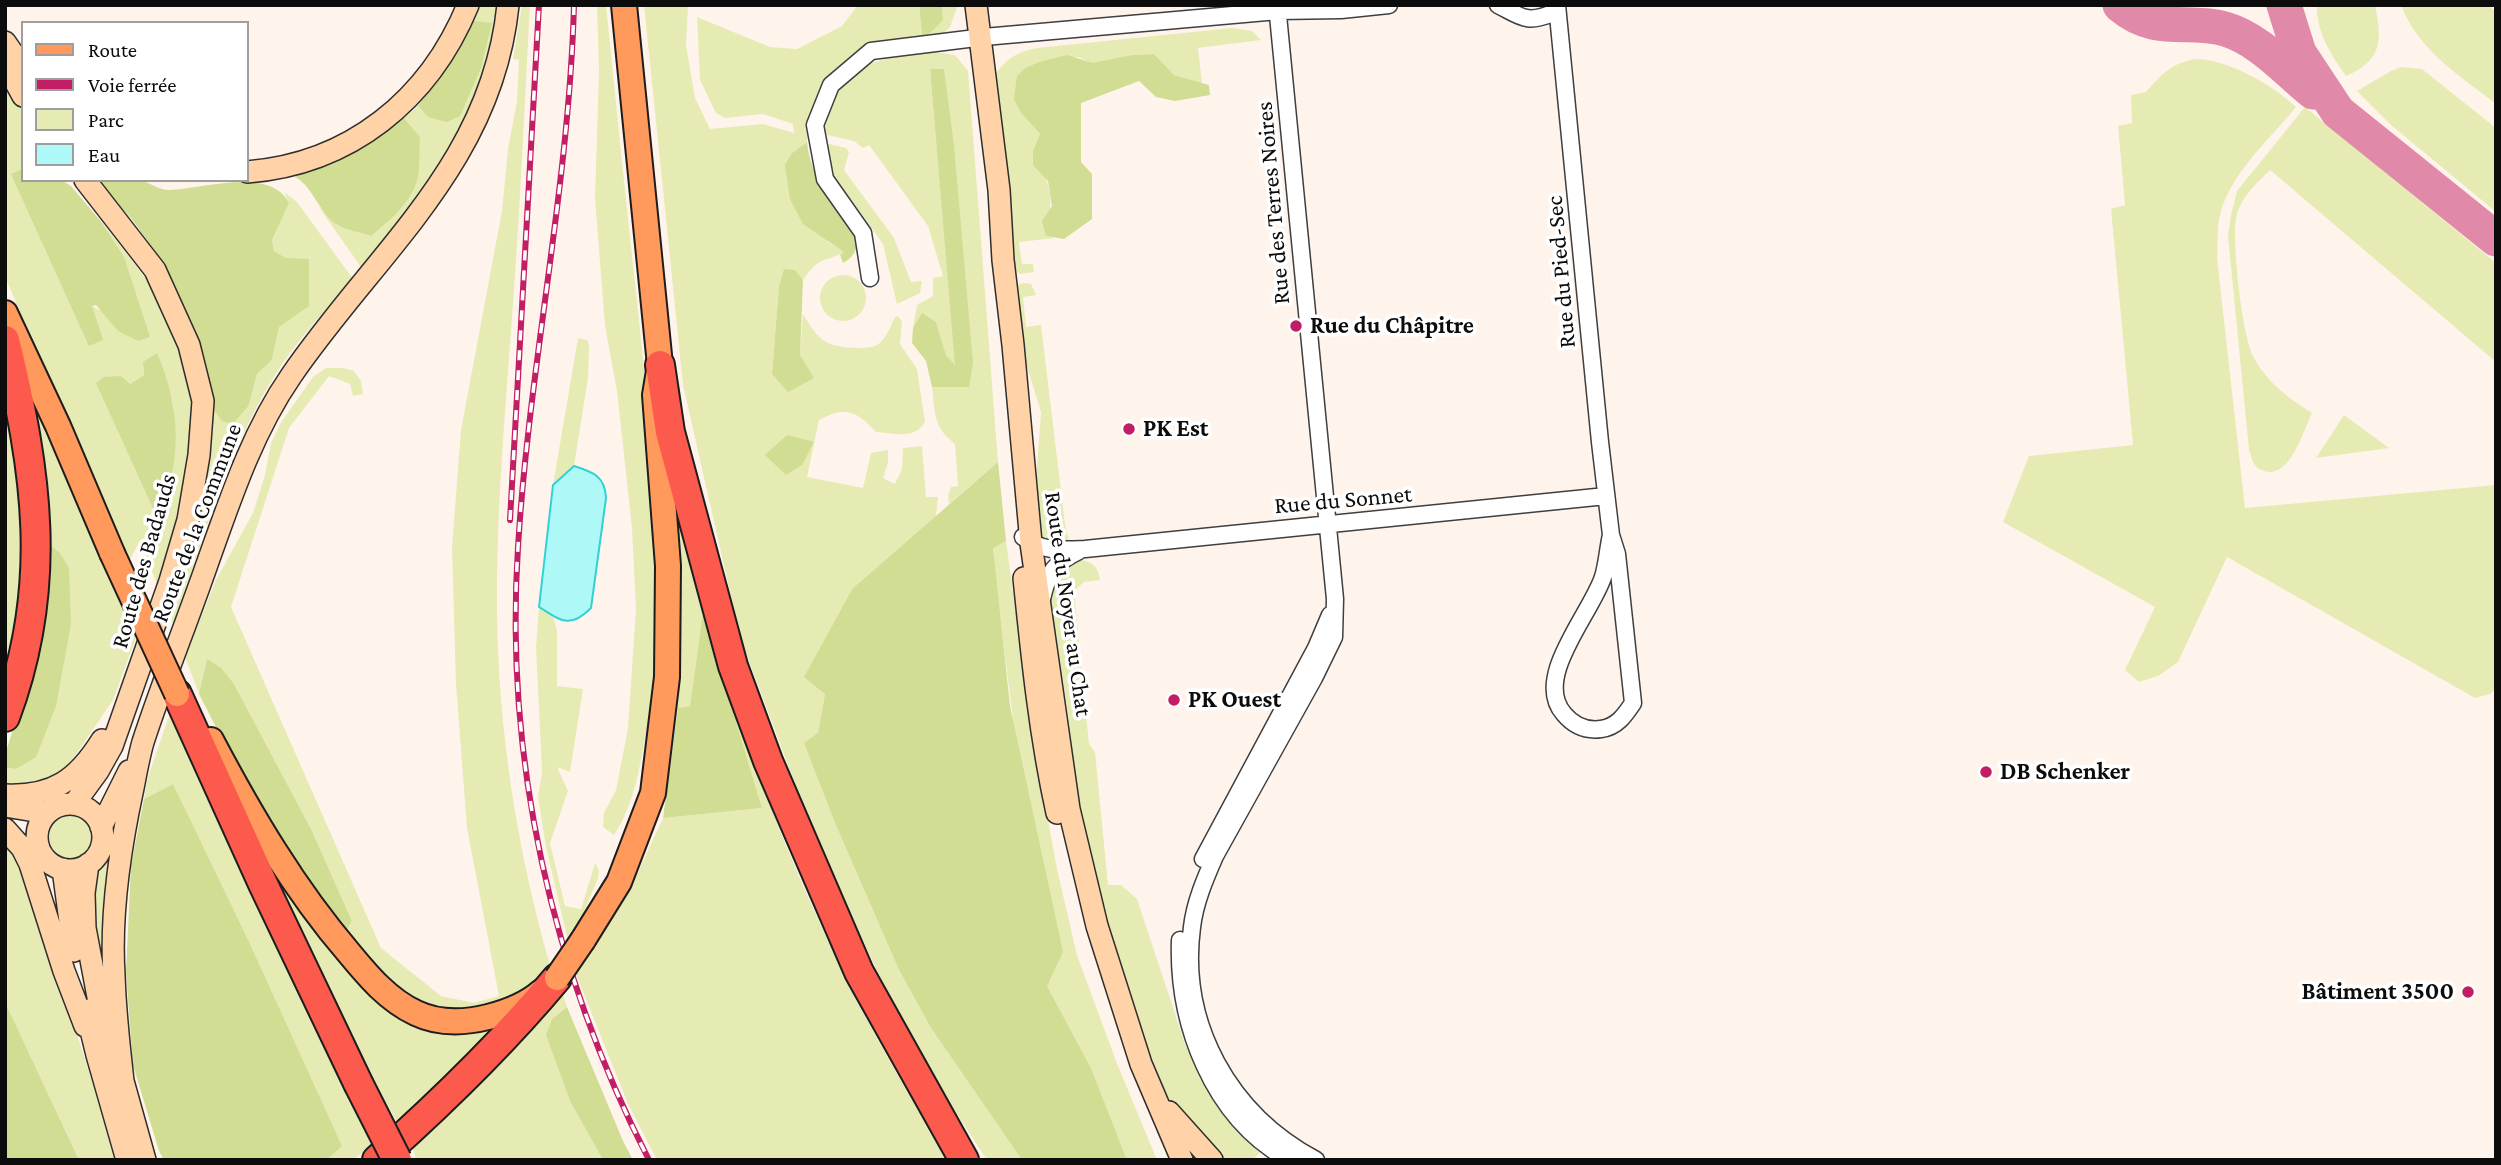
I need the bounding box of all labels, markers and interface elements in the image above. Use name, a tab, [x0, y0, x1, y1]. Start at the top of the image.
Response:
legend	[21, 21, 248, 182]
text: Route	[88, 38, 137, 62]
text: Voie ferrée	[88, 73, 176, 97]
street label: Rue des Terres Noires	[1250, 100, 1296, 306]
text: Parc	[88, 108, 124, 132]
text: Eau	[88, 143, 120, 167]
street label: Rue du Pied-Sec	[1540, 195, 1582, 349]
place label: Rue du Châpitre	[1310, 312, 1474, 340]
marker: Rue du Châpitre	[1288, 318, 1304, 334]
place label: PK Est	[1143, 415, 1208, 443]
street label: Route de la Commune	[146, 419, 248, 627]
marker: PK Est	[1121, 421, 1137, 437]
street label: Route des Badauds	[105, 470, 183, 652]
street label: Rue du Sonnet	[1273, 480, 1413, 520]
street label: Route du Noyer au Chat	[1038, 490, 1098, 718]
place label: PK Ouest	[1188, 686, 1281, 714]
marker: PK Ouest	[1166, 692, 1182, 708]
place label: DB Schenker	[2000, 758, 2130, 786]
marker: DB Schenker	[1978, 764, 1994, 780]
place label: Bâtiment 3500	[2301, 978, 2454, 1006]
marker: Bâtiment 3500	[2460, 984, 2476, 1000]

